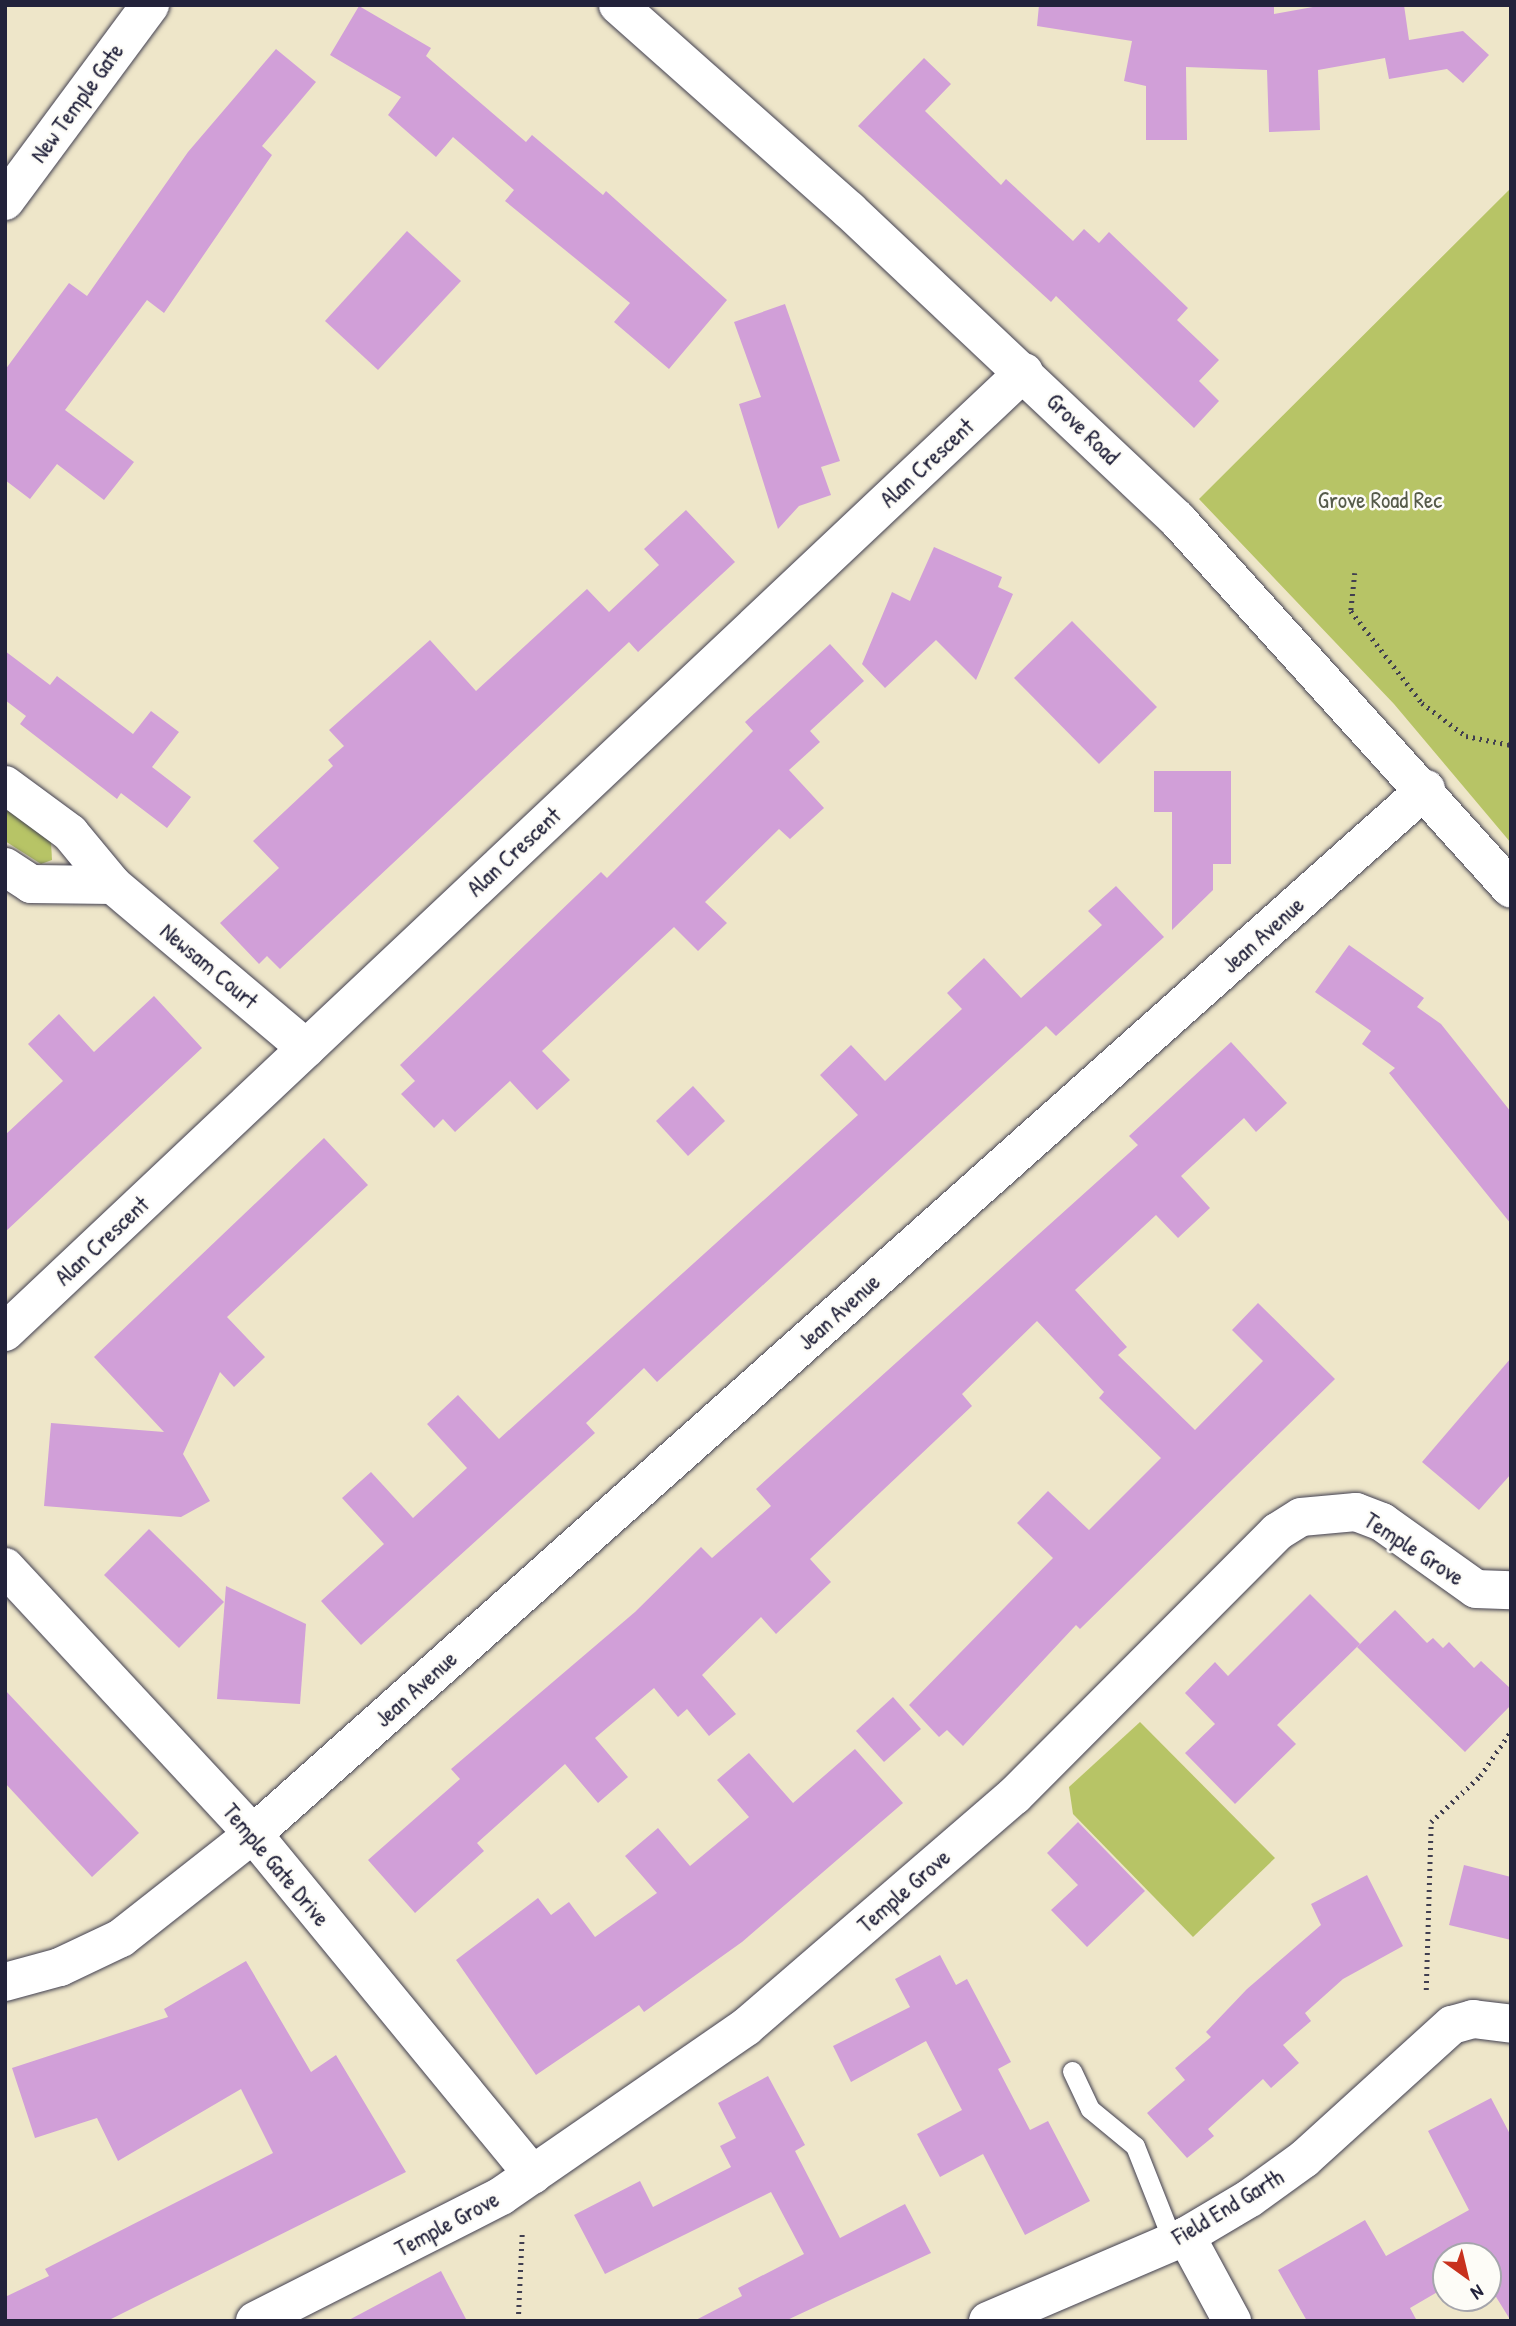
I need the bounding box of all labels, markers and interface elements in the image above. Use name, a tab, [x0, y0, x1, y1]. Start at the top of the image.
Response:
street label: New Temple Gate	[25, 38, 129, 168]
street label: Grove Road	[1041, 388, 1125, 470]
street label: Alan Crescent	[874, 413, 980, 513]
park label: Grove Road Rec	[1318, 486, 1442, 514]
street label: Alan Crescent	[461, 802, 567, 902]
street label: Jean Avenue	[1216, 891, 1310, 979]
street label: Newsam Court	[155, 917, 263, 1015]
street label: Alan Crescent	[49, 1191, 155, 1291]
street label: Jean Avenue	[792, 1268, 886, 1356]
street label: Temple Grove	[1359, 1507, 1469, 1591]
street label: Jean Avenue	[369, 1645, 463, 1733]
street label: Temple Gate Drive	[217, 1798, 335, 1932]
street label: Temple Grove	[852, 1843, 956, 1939]
street label: Field End Garth	[1167, 2163, 1289, 2251]
street label: Temple Grove	[390, 2185, 504, 2263]
north arrow	[1432, 2242, 1502, 2312]
text: N	[1466, 2279, 1489, 2306]

